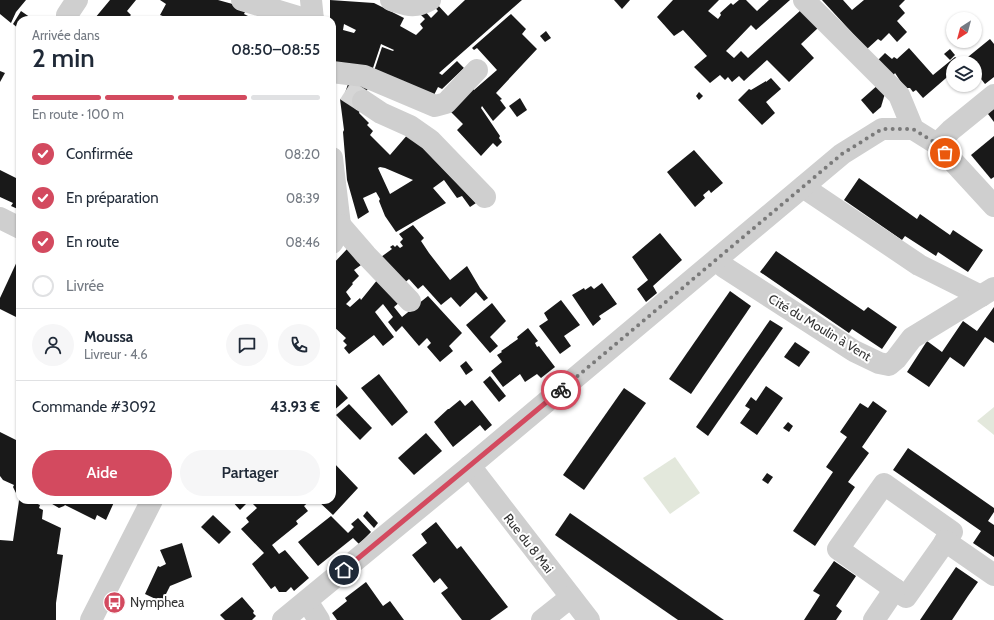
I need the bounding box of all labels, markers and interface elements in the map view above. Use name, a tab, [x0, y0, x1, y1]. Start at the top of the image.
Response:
north arrow	[946, 12, 982, 48]
map controls	[946, 12, 982, 92]
text: Arrivée dans	[32, 27, 100, 43]
text: 08:50–08:55	[231, 41, 320, 59]
text: 2 min	[32, 42, 95, 74]
button: layers	[946, 56, 982, 92]
text: En route · 100 m	[32, 106, 124, 122]
pin	[928, 136, 962, 170]
icon: bag	[934, 142, 956, 164]
icon: check	[32, 143, 54, 165]
text: Confirmée	[66, 145, 133, 163]
text: 08:20	[284, 146, 320, 162]
icon: check	[32, 187, 54, 209]
text: En préparation	[66, 189, 159, 207]
text: 08:39	[286, 190, 320, 206]
icon: check	[32, 231, 54, 253]
text: En route	[66, 233, 119, 251]
text: 08:46	[285, 234, 320, 250]
text: Livrée	[66, 277, 104, 295]
street label: Cité du Moulin à Vent	[766, 290, 875, 364]
button: person	[32, 324, 74, 366]
button: chat	[226, 324, 268, 366]
button: phone	[278, 324, 320, 366]
text: Moussa	[84, 328, 133, 346]
text: Livreur · 4.6	[84, 346, 148, 362]
courier	[541, 370, 581, 410]
icon: bike	[550, 379, 572, 401]
text: Commande #3092	[32, 398, 156, 416]
text: 43.93 €	[270, 398, 320, 416]
button: Aide	[32, 450, 172, 496]
button: Partager	[180, 450, 320, 496]
street label: Rue du 8 Mai	[501, 510, 557, 576]
pin	[327, 553, 361, 587]
icon: home	[333, 559, 355, 581]
bus stop icon: Nymphea	[101, 589, 127, 615]
place label: Nymphea	[130, 594, 185, 610]

